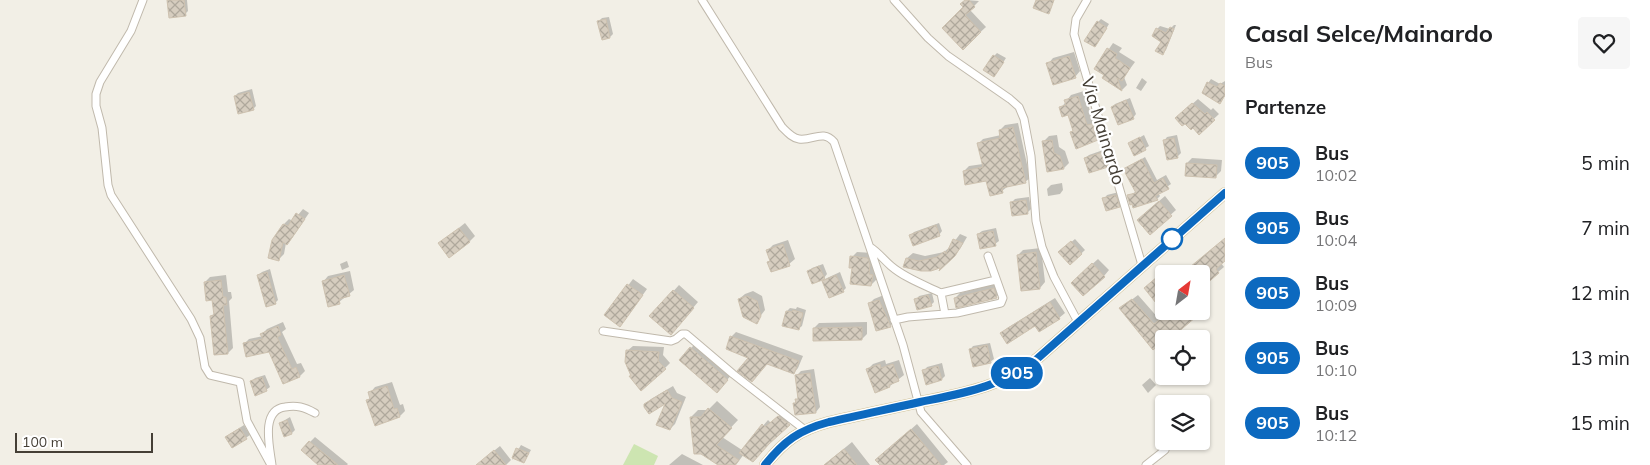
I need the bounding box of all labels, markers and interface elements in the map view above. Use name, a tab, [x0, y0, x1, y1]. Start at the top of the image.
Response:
button: heart	[1578, 17, 1630, 69]
text: Casal Selce/Mainardo	[1245, 18, 1493, 48]
text: Bus	[1245, 52, 1273, 72]
street label: Via Mainardo	[1076, 74, 1131, 188]
text: Partenze	[1245, 95, 1326, 119]
text: Bus	[1315, 141, 1349, 165]
text: 905	[1256, 151, 1289, 174]
text: 5 min	[1581, 151, 1630, 175]
text: 10:02	[1315, 165, 1357, 185]
text: Bus	[1315, 206, 1349, 230]
text: 905	[1256, 216, 1289, 239]
text: 7 min	[1581, 216, 1630, 240]
unlabelled marker	[1161, 228, 1183, 250]
text: 10:04	[1315, 230, 1357, 250]
north arrow	[1155, 265, 1210, 320]
map controls	[1155, 265, 1210, 450]
text: Bus	[1315, 271, 1349, 295]
text: 905	[1256, 281, 1289, 304]
text: 12 min	[1570, 281, 1630, 305]
text: 10:09	[1315, 295, 1357, 315]
button: locate	[1155, 330, 1210, 385]
text: Bus	[1315, 336, 1349, 360]
text: 905	[1256, 346, 1289, 369]
text: 13 min	[1570, 346, 1630, 370]
line badge: 905	[988, 357, 1046, 389]
text: 10:10	[1315, 360, 1357, 380]
text: 905	[1001, 361, 1033, 384]
button: layers	[1155, 395, 1210, 450]
text: Bus	[1315, 401, 1349, 425]
text: 905	[1256, 411, 1289, 434]
text: 15 min	[1570, 411, 1630, 435]
text: 10:12	[1315, 425, 1357, 445]
scale bar	[15, 430, 152, 453]
text: 100 m	[22, 433, 63, 451]

